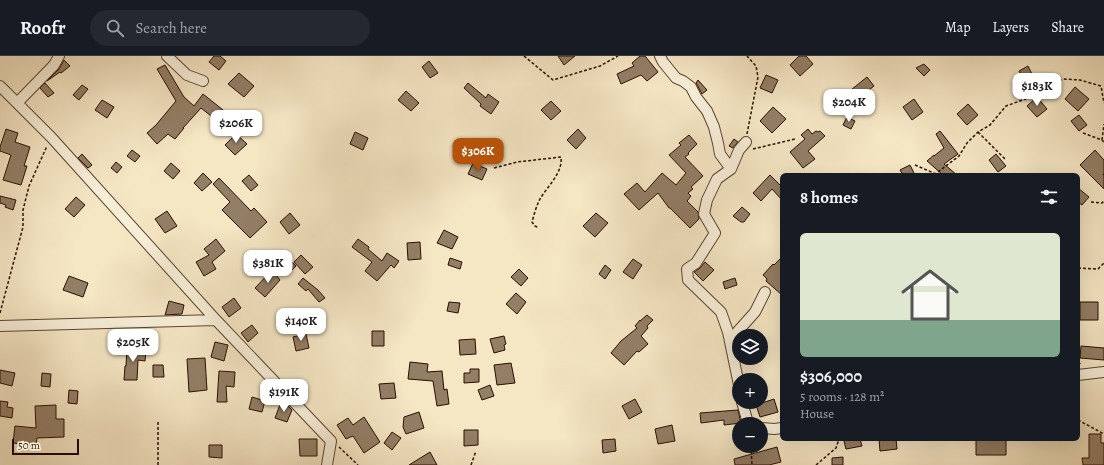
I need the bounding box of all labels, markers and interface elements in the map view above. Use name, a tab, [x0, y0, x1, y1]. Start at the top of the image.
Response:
search box	[90, 10, 370, 46]
text: Roofr	[20, 15, 66, 41]
icon: search	[104, 17, 126, 39]
text: Search here	[136, 18, 207, 38]
text: Map	[945, 18, 971, 37]
text: Layers	[993, 18, 1029, 37]
text: Share	[1051, 18, 1084, 37]
pin: $183K	[1009, 73, 1065, 107]
text: $183K	[1021, 77, 1053, 94]
pin: $204K	[821, 89, 877, 123]
text: $204K	[832, 93, 866, 110]
pin: $206K	[208, 110, 264, 144]
text: $206K	[219, 114, 253, 131]
pin: $306K	[450, 138, 506, 172]
text: $306K	[462, 142, 494, 159]
text: 8 homes	[800, 186, 858, 209]
icon: filters	[1038, 186, 1060, 208]
pin: $381K	[240, 250, 296, 284]
text: $381K	[252, 254, 284, 271]
icon: home	[894, 259, 966, 331]
pin: $140K	[273, 308, 329, 342]
text: $140K	[285, 312, 317, 329]
pin: $205K	[105, 329, 161, 363]
map controls	[732, 329, 768, 453]
button: layers	[732, 329, 768, 365]
text: $205K	[117, 333, 149, 350]
text: $306,000	[800, 365, 862, 388]
button: +	[732, 373, 768, 409]
pin: $191K	[256, 379, 312, 413]
text: $191K	[269, 383, 299, 400]
text: 5 rooms · 128 m²	[800, 388, 884, 405]
text: House	[800, 405, 834, 422]
button: −	[732, 417, 768, 453]
scale bar	[12, 437, 79, 456]
text: 50 m	[18, 438, 40, 453]

